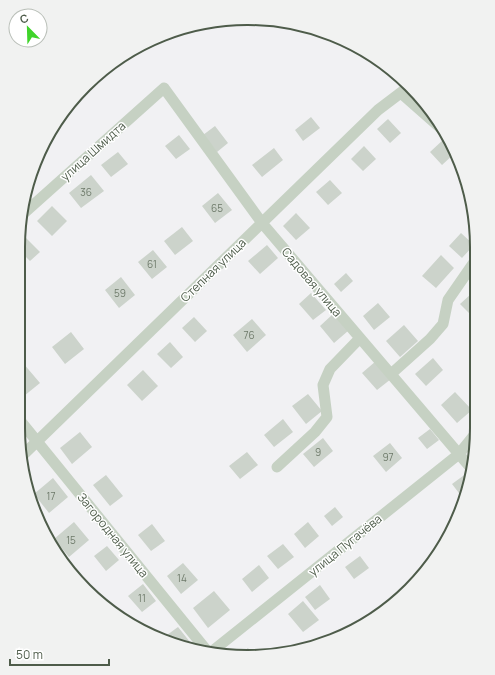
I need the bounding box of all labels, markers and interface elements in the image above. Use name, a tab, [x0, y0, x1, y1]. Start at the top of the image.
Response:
north arrow	[8, 8, 48, 48]
text: С	[17, 10, 31, 27]
street label: улица Шмидта	[57, 117, 129, 185]
house number: 36	[80, 185, 92, 199]
house number: 65	[211, 201, 223, 215]
street label: Степная улица	[176, 234, 250, 306]
street label: Садовая улица	[278, 244, 346, 320]
house number: 61	[147, 257, 157, 271]
house number: 59	[114, 286, 126, 300]
house number: 76	[243, 328, 255, 342]
house number: 9	[315, 445, 321, 459]
house number: 97	[382, 450, 394, 464]
house number: 17	[47, 489, 55, 503]
street label: Загородная улица	[74, 489, 152, 581]
street label: улица Пугачёва	[305, 510, 385, 580]
house number: 15	[66, 533, 76, 547]
house number: 14	[177, 571, 187, 585]
house number: 11	[138, 591, 146, 605]
scale bar	[10, 641, 109, 667]
text: 50 m	[16, 646, 43, 663]

